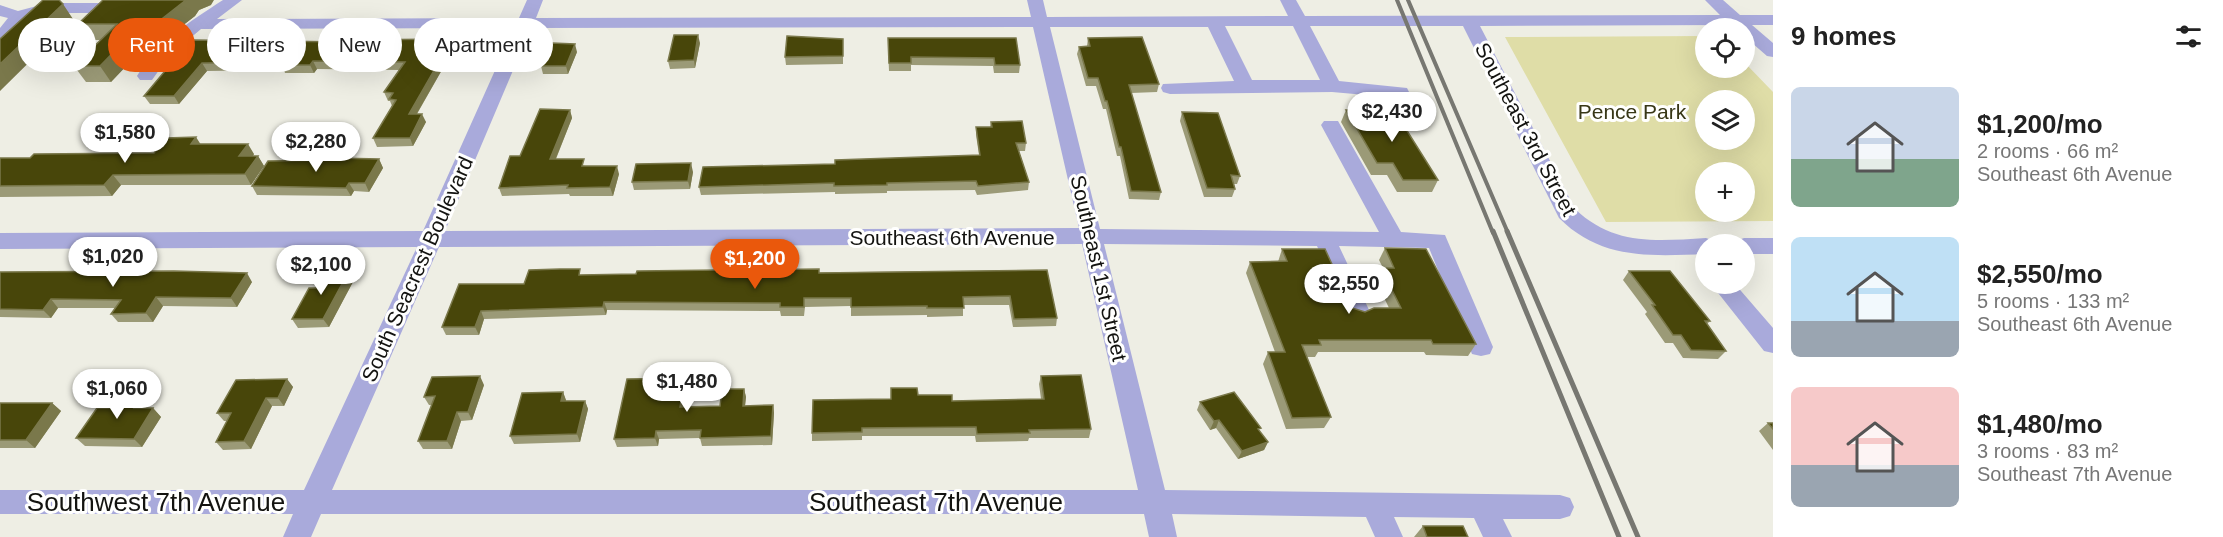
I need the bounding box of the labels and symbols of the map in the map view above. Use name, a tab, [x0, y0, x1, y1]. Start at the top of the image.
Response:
street label: Southeast 3rd Street	[1471, 39, 1581, 220]
pin: $2,430	[1343, 92, 1441, 143]
park label: Pence Park	[1578, 100, 1687, 123]
pin: $1,580	[76, 113, 174, 164]
pin: $2,280	[267, 122, 365, 173]
street label: South Seacrest Boulevard	[357, 153, 477, 385]
street label: Southeast 1st Street	[1066, 173, 1132, 363]
street label: Southeast 6th Avenue	[849, 226, 1055, 249]
pin: $1,020	[64, 237, 162, 288]
pin: $1,200	[706, 239, 804, 290]
pin: $2,100	[272, 245, 370, 296]
pin: $2,550	[1300, 264, 1398, 315]
pin: $1,480	[638, 362, 736, 413]
pin: $1,060	[68, 369, 166, 420]
street label: Southwest 7th Avenue	[27, 487, 285, 517]
street label: Southeast 7th Avenue	[809, 487, 1063, 517]

